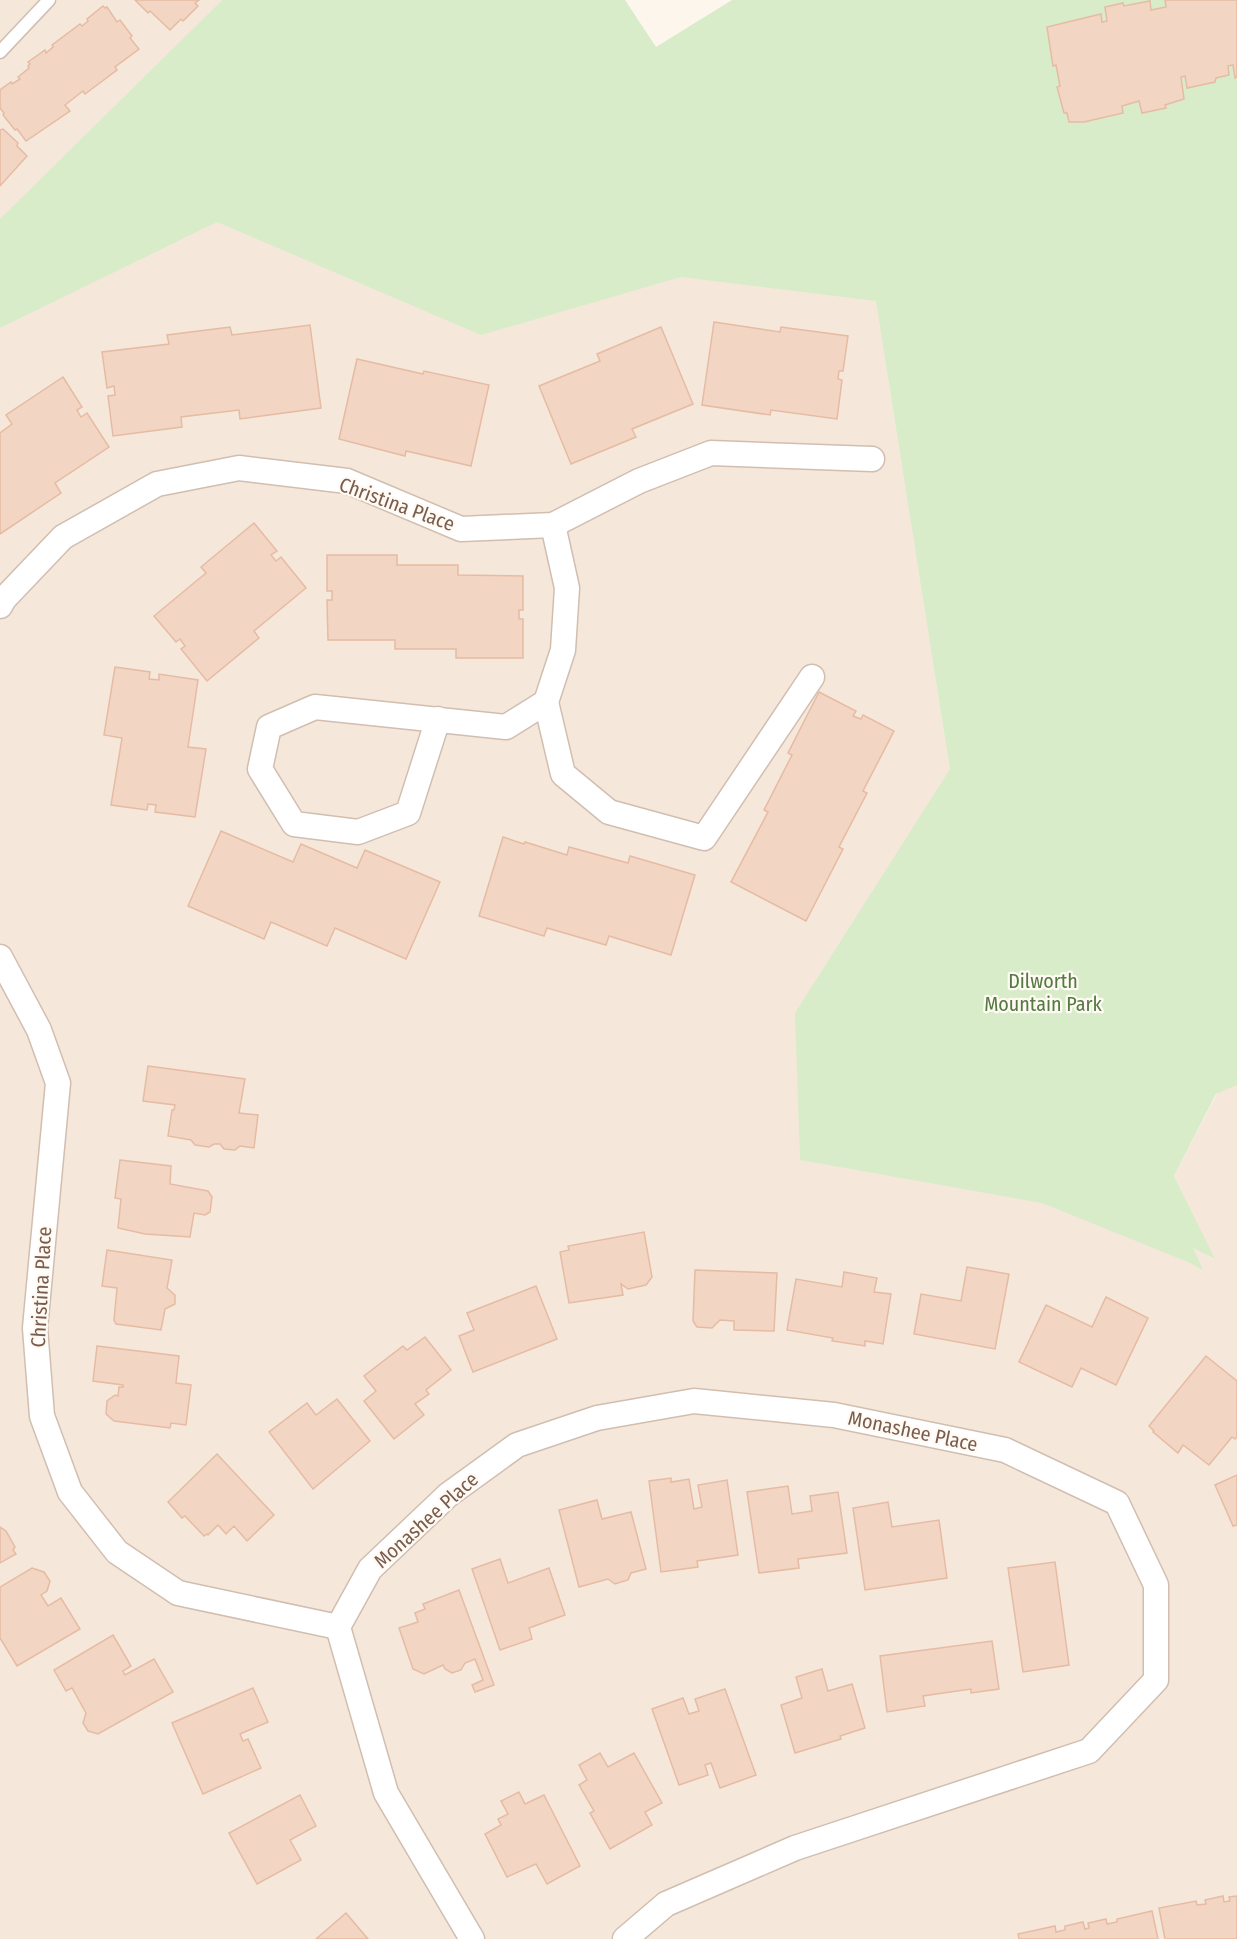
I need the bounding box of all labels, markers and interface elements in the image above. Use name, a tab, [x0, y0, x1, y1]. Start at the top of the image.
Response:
street label: Christina Place	[336, 472, 458, 536]
park label: Dilworth Mountain Park	[984, 969, 1103, 1016]
street label: Christina Place	[26, 1226, 56, 1348]
street label: Monashee Place	[846, 1406, 980, 1456]
street label: Monashee Place	[369, 1467, 483, 1573]

